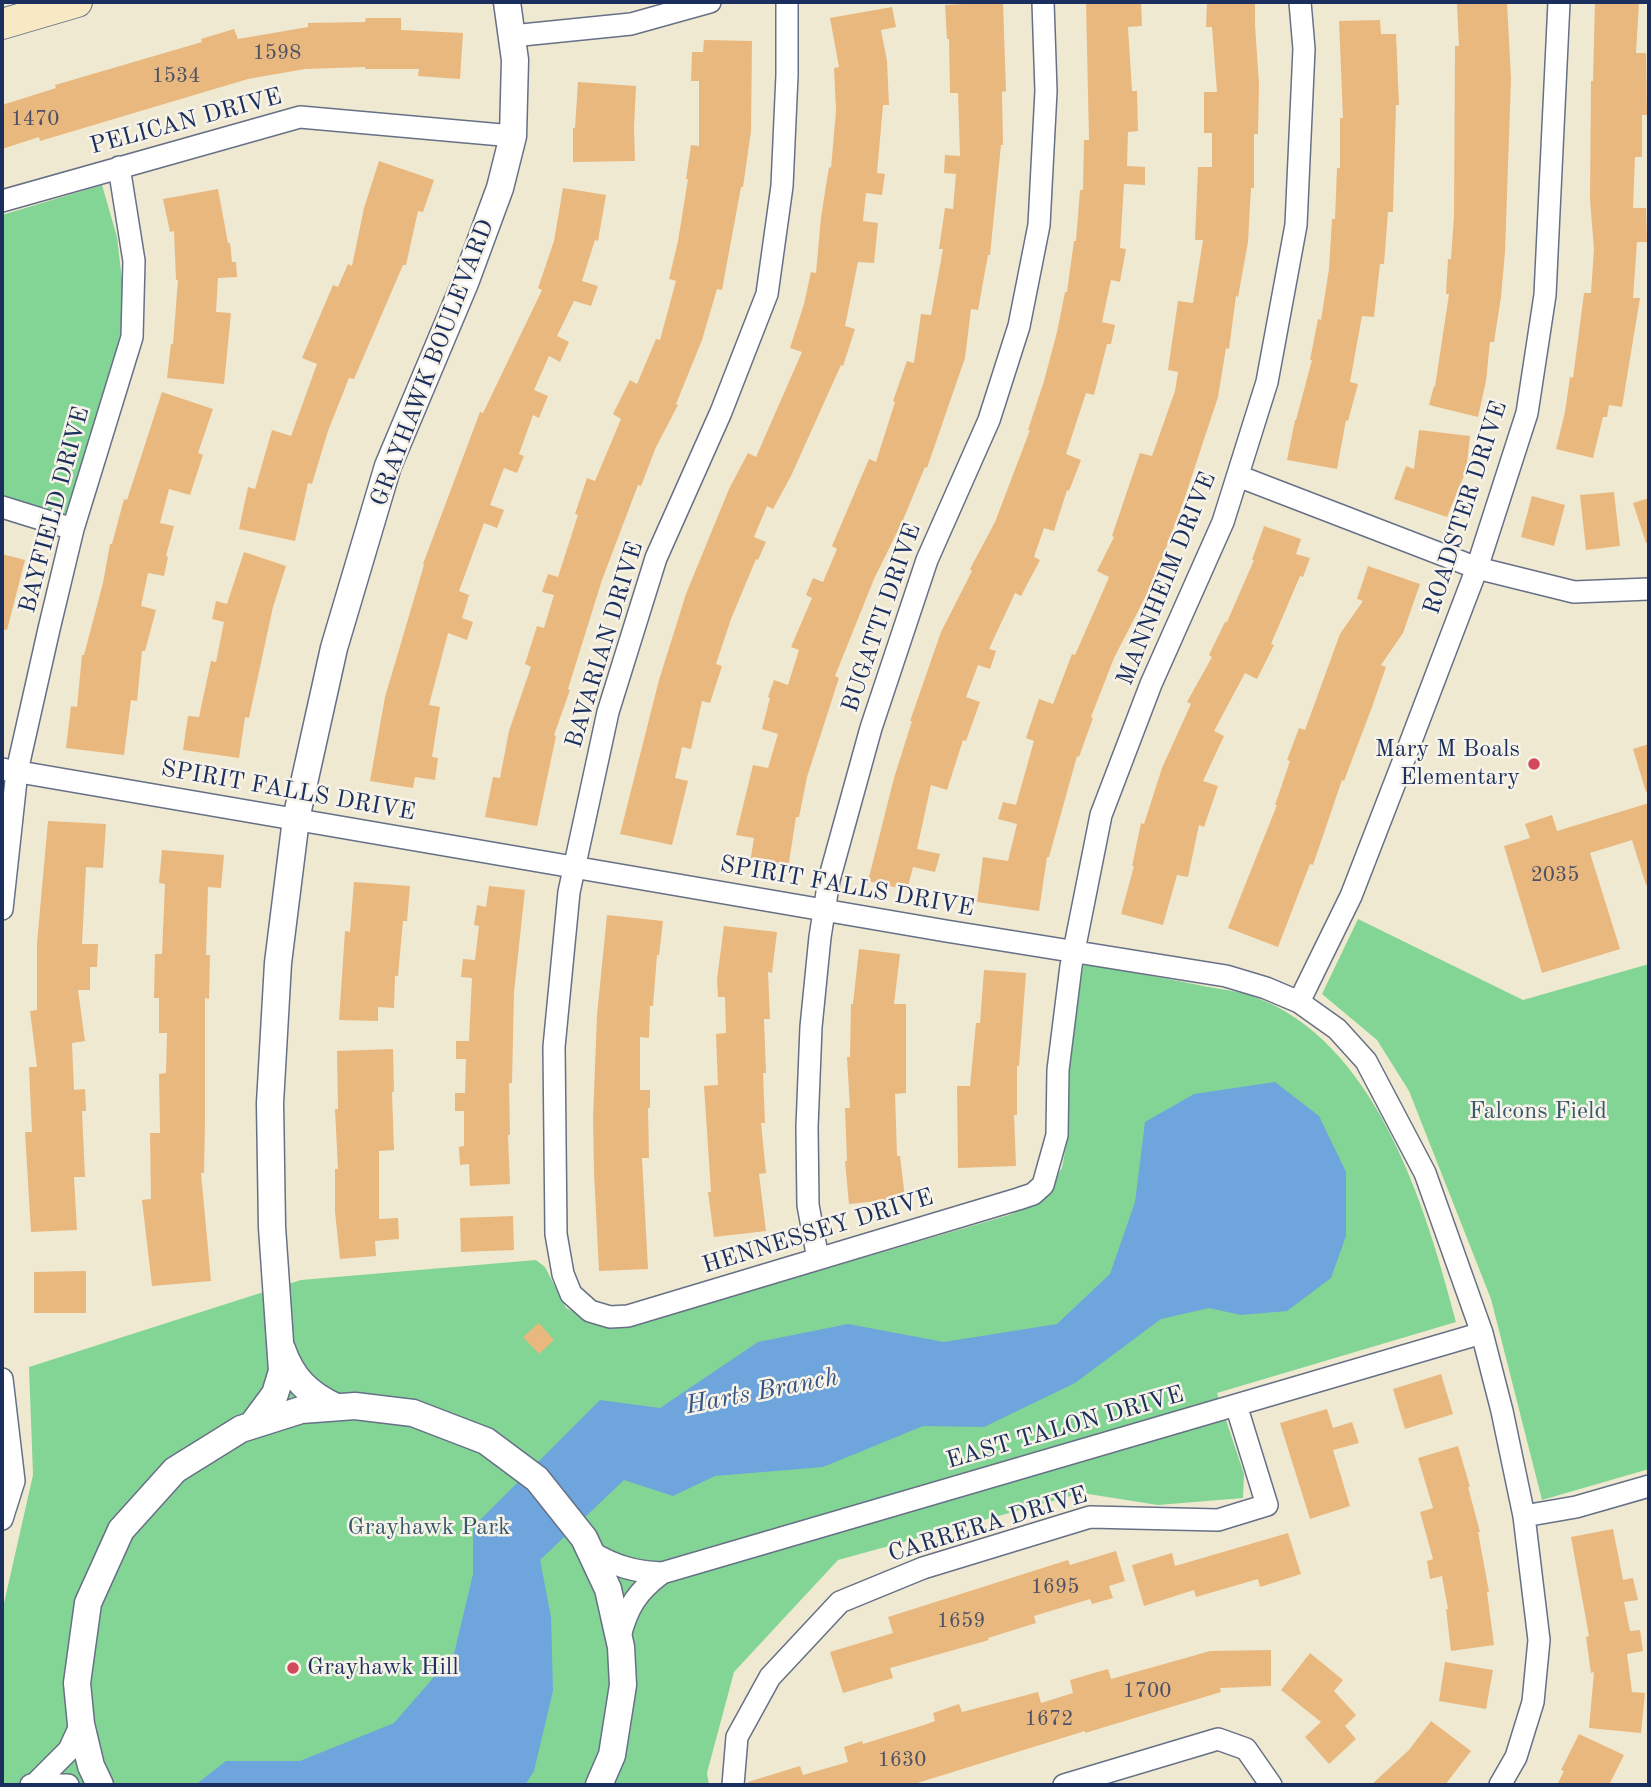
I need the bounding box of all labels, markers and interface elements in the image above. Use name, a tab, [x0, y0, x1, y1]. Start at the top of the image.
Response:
house number: 1598	[253, 40, 301, 66]
house number: 1534	[152, 63, 200, 89]
street label: PELICAN DRIVE	[87, 83, 285, 161]
house number: 1470	[11, 106, 59, 132]
street label: GRAYHAWK BOULEVARD	[365, 216, 501, 510]
street label: ROADSTER DRIVE	[1418, 398, 1514, 618]
street label: BAYFIELD DRIVE	[14, 404, 96, 616]
street label: MANNHEIM DRIVE	[1111, 468, 1223, 690]
street label: BUGATTI DRIVE	[836, 520, 928, 716]
street label: BAVARIAN DRIVE	[560, 538, 650, 752]
place label: Mary M Boals Elementary	[1375, 736, 1520, 792]
street label: SPIRIT FALLS DRIVE	[159, 754, 417, 828]
marker: Mary M Boals Elementary	[1526, 756, 1542, 772]
street label: SPIRIT FALLS DRIVE	[718, 850, 976, 924]
house number: 2035	[1531, 862, 1579, 888]
park label: Falcons Field	[1469, 1098, 1607, 1126]
street label: HENNESSEY DRIVE	[699, 1183, 937, 1281]
water label: Harts Branch	[683, 1362, 841, 1422]
street label: EAST TALON DRIVE	[943, 1380, 1187, 1476]
street label: CARRERA DRIVE	[885, 1481, 1091, 1569]
park label: Grayhawk Park	[348, 1514, 510, 1542]
house number: 1695	[1031, 1574, 1079, 1600]
house number: 1659	[937, 1608, 985, 1634]
place label: Grayhawk Hill	[307, 1654, 459, 1682]
marker: Grayhawk Hill	[285, 1660, 301, 1676]
house number: 1700	[1123, 1678, 1171, 1704]
house number: 1672	[1025, 1706, 1073, 1732]
house number: 1630	[878, 1747, 926, 1773]

